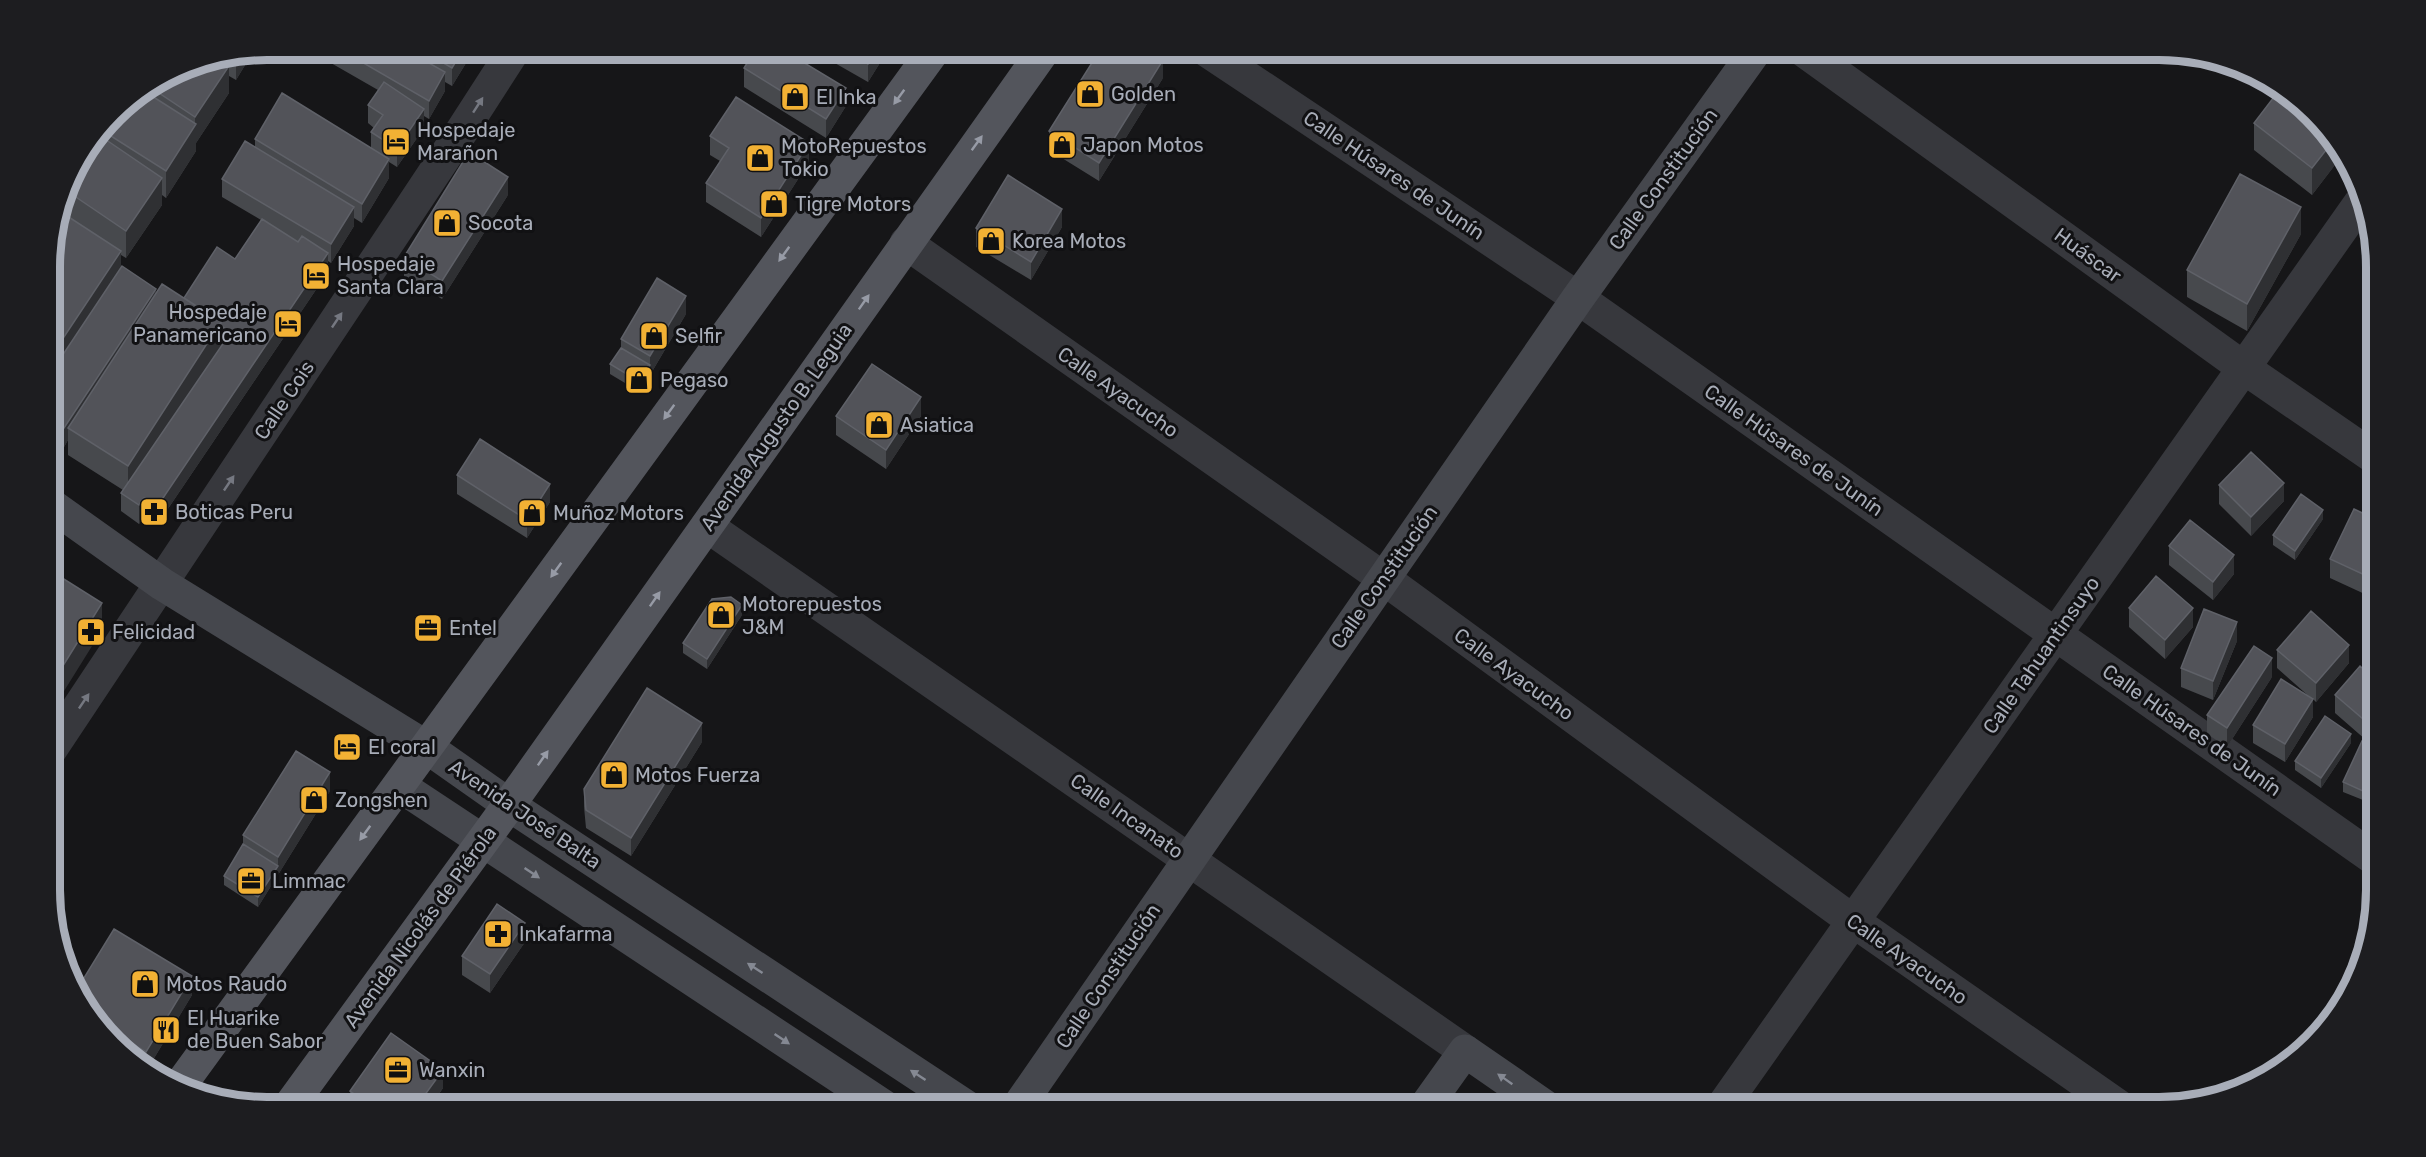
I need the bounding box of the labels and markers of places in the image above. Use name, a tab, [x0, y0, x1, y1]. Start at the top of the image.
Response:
shop icon: Golden	[1074, 78, 1106, 110]
shop icon: El Inka	[779, 81, 811, 113]
place label: Golden	[1111, 82, 1176, 106]
place label: El Inka	[816, 85, 877, 109]
place label: Hospedaje Marañon	[417, 118, 516, 165]
hotel icon: Hospedaje Marañon	[380, 126, 412, 158]
shop icon: Japon Motos	[1046, 129, 1078, 161]
place label: Japon Motos	[1083, 133, 1204, 157]
place label: MotoRepuestos Tokio	[781, 134, 927, 181]
shop icon: MotoRepuestos Tokio	[744, 142, 776, 174]
shop icon: Tigre Motors	[758, 188, 790, 220]
place label: Tigre Motors	[795, 192, 911, 216]
shop icon: Socota	[431, 207, 463, 239]
place label: Socota	[468, 211, 533, 235]
shop icon: Korea Motos	[975, 225, 1007, 257]
place label: Korea Motos	[1012, 229, 1126, 253]
place label: Hospedaje Santa Clara	[337, 252, 444, 299]
hotel icon: Hospedaje Santa Clara	[300, 260, 332, 292]
place label: Hospedaje Panamericano	[133, 300, 267, 347]
hotel icon: Hospedaje Panamericano	[272, 308, 304, 340]
shop icon: Selfir	[638, 320, 670, 352]
place label: Selfir	[675, 324, 722, 348]
shop icon: Pegaso	[623, 364, 655, 396]
place label: Pegaso	[660, 368, 729, 392]
shop icon: Asiatica	[863, 409, 895, 441]
place label: Asiatica	[900, 413, 974, 437]
pharmacy icon: Boticas Peru	[138, 496, 170, 528]
shop icon: Muñoz Motors	[516, 497, 548, 529]
place label: Boticas Peru	[175, 500, 293, 524]
place label: Muñoz Motors	[553, 501, 684, 525]
place label: Motorepuestos J&M	[742, 592, 882, 639]
shop icon: Motorepuestos J&M	[705, 599, 737, 631]
office icon: Entel	[412, 612, 444, 644]
pharmacy icon: Felicidad	[75, 616, 107, 648]
place label: Entel	[449, 616, 497, 640]
place label: Felicidad	[112, 620, 195, 644]
hotel icon: El coral	[331, 731, 363, 763]
place label: El coral	[368, 735, 436, 759]
shop icon: Motos Fuerza	[598, 759, 630, 791]
place label: Motos Fuerza	[635, 763, 760, 787]
shop icon: Zongshen	[298, 784, 330, 816]
place label: Zongshen	[335, 788, 428, 812]
office icon: Limmac	[235, 865, 267, 897]
place label: Limmac	[272, 869, 346, 893]
pharmacy icon: Inkafarma	[482, 918, 514, 950]
place label: Inkafarma	[519, 922, 613, 946]
shop icon: Motos Raudo	[129, 968, 161, 1000]
place label: Motos Raudo	[166, 972, 287, 996]
place label: El Huarike de Buen Sabor	[187, 1006, 323, 1053]
restaurant icon: El Huarike de Buen Sabor	[150, 1014, 182, 1046]
office icon: Wanxin	[382, 1054, 414, 1086]
place label: Wanxin	[419, 1058, 485, 1082]

